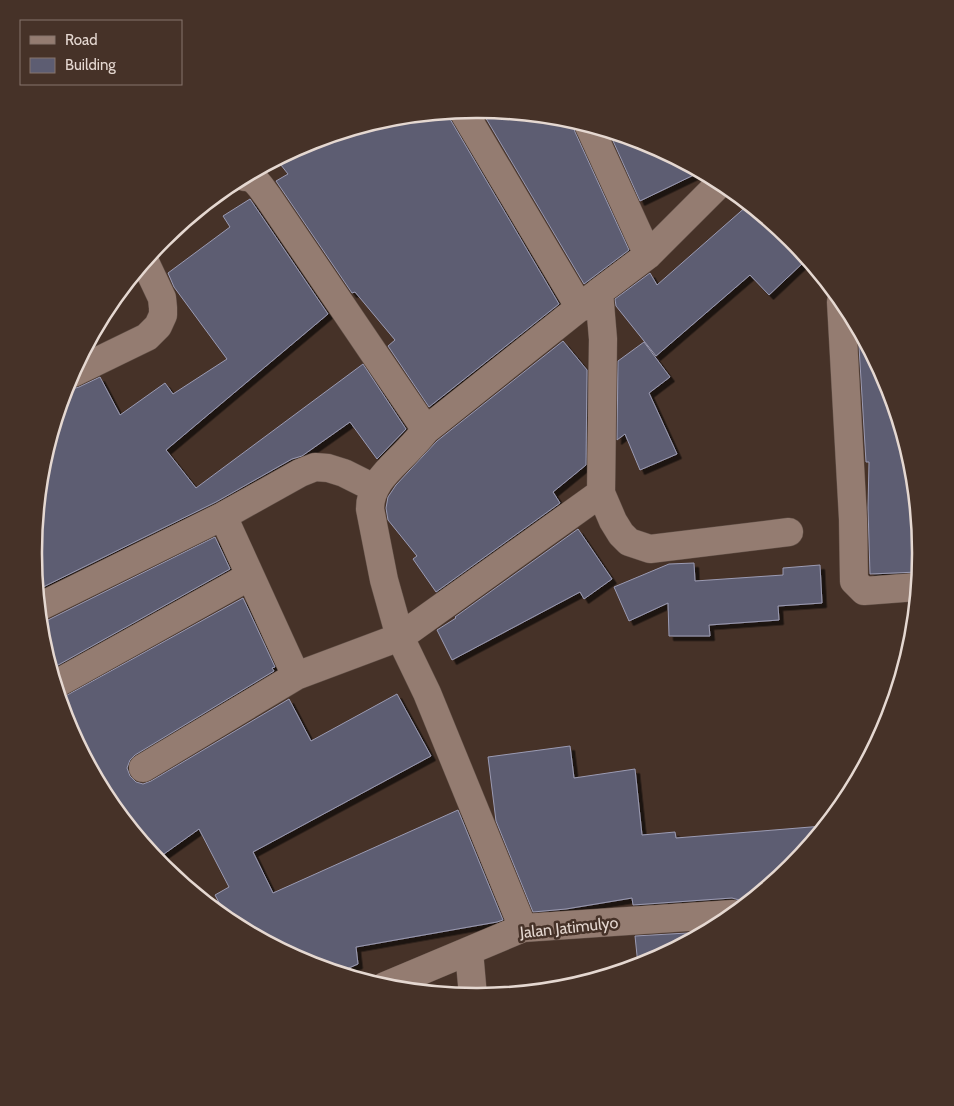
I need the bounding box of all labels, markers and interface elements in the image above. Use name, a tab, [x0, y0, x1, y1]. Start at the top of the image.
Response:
legend	[20, 20, 182, 85]
text: Road	[65, 31, 98, 49]
text: Building	[65, 56, 116, 74]
street label: Jalan Jatimulyo	[518, 913, 619, 942]

